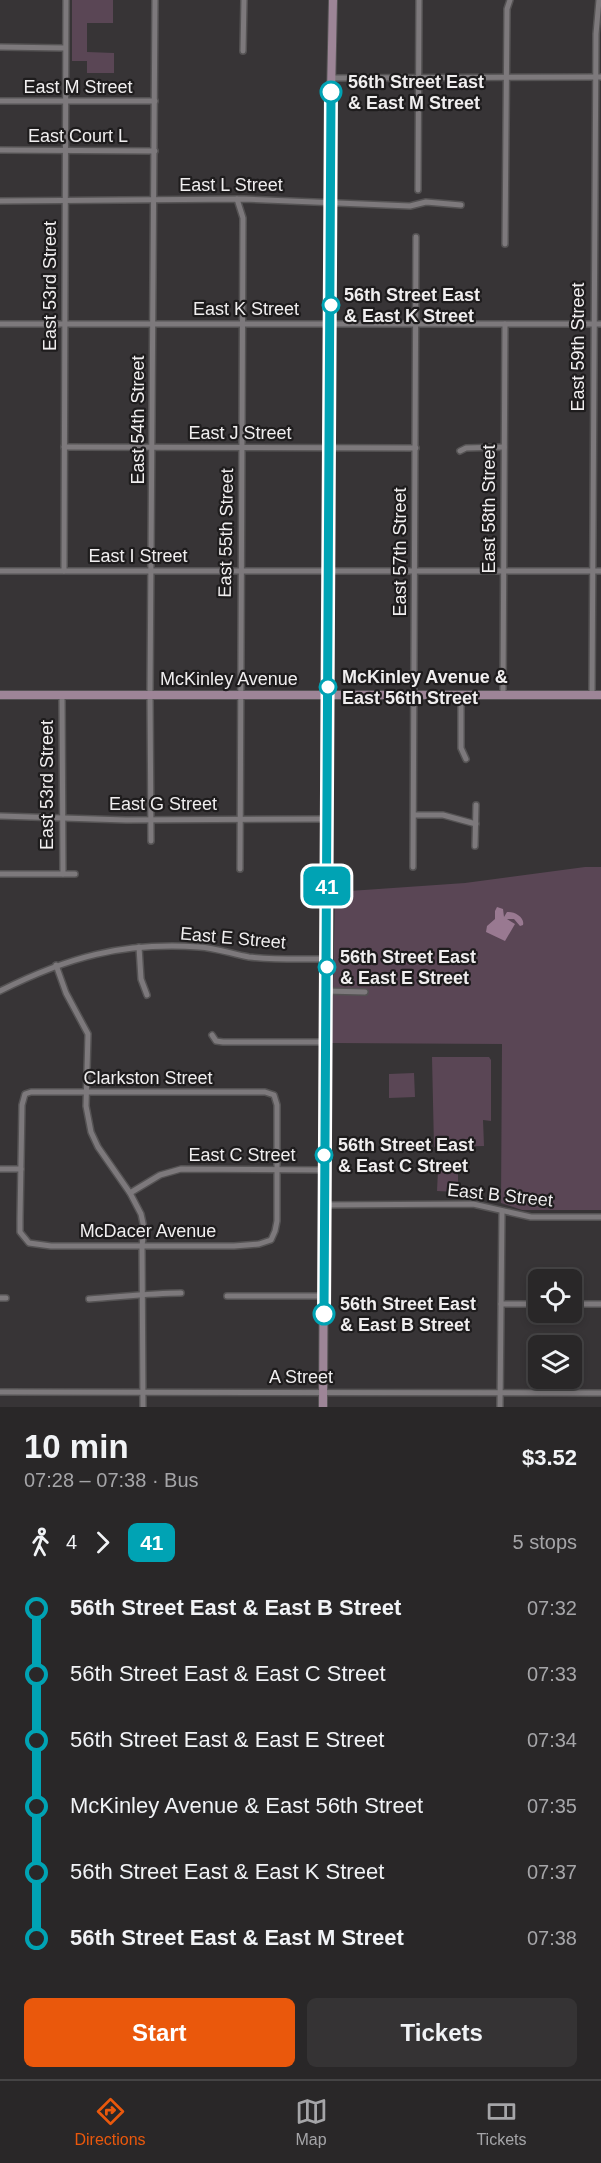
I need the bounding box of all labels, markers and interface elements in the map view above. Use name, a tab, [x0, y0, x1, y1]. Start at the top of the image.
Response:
place label: 56th Street East & East M Street	[348, 72, 484, 113]
street label: East M Street	[23, 77, 133, 97]
marker: 56th Street East & East M Street	[320, 81, 342, 103]
street label: East Court L	[28, 126, 128, 146]
street label: East L Street	[179, 175, 283, 195]
street label: East 53rd Street	[40, 221, 60, 351]
street label: East 59th Street	[568, 282, 588, 412]
place label: 56th Street East & East K Street	[344, 285, 480, 326]
marker: 56th Street East & East K Street	[322, 296, 340, 314]
street label: East K Street	[193, 299, 299, 319]
street label: East 54th Street	[128, 355, 148, 485]
street label: East J Street	[188, 423, 292, 443]
street label: East 58th Street	[479, 444, 499, 574]
street label: East 55th Street	[215, 468, 237, 598]
street label: East 57th Street	[390, 487, 410, 617]
street label: East I Street	[88, 546, 188, 566]
place label: McKinley Avenue & East 56th Street	[342, 667, 508, 708]
street label: McKinley Avenue	[160, 669, 298, 689]
marker: McKinley Avenue & East 56th Street	[319, 678, 337, 696]
street label: East 53rd Street	[37, 720, 57, 850]
street label: East G Street	[109, 794, 217, 814]
line badge: 41	[300, 866, 354, 906]
text: 41	[315, 875, 339, 898]
street label: East E Street	[179, 923, 287, 953]
place label: 56th Street East & East E Street	[340, 947, 476, 988]
marker: 56th Street East & East E Street	[318, 958, 336, 976]
street label: Clarkston Street	[83, 1068, 213, 1088]
place label: 56th Street East & East C Street	[338, 1135, 474, 1176]
street label: East C Street	[188, 1145, 296, 1165]
marker: 56th Street East & East C Street	[315, 1146, 333, 1164]
street label: East B Street	[446, 1180, 554, 1210]
street label: McDacer Avenue	[80, 1221, 216, 1241]
map controls	[528, 1269, 582, 1389]
button: locate	[528, 1269, 582, 1323]
place label: 56th Street East & East B Street	[340, 1294, 476, 1335]
marker: 56th Street East & East B Street	[313, 1303, 335, 1325]
button: layers	[528, 1335, 582, 1389]
street label: A Street	[269, 1367, 333, 1387]
text: 10 min	[24, 1428, 129, 1465]
text: $3.52	[522, 1445, 577, 1470]
text: 07:28 – 07:38 · Bus	[24, 1469, 199, 1491]
icon: walk	[24, 1526, 57, 1559]
icon: forward	[86, 1526, 119, 1559]
text: 4	[66, 1531, 77, 1553]
text: 41	[140, 1531, 163, 1554]
text: 5 stops	[513, 1531, 577, 1553]
text: 56th Street East & East B Street	[70, 1595, 401, 1620]
text: 07:32	[527, 1597, 577, 1619]
text: 56th Street East & East C Street	[70, 1661, 386, 1686]
text: 07:33	[527, 1663, 577, 1685]
text: 56th Street East & East E Street	[70, 1727, 384, 1752]
text: 07:34	[527, 1729, 577, 1751]
text: McKinley Avenue & East 56th Street	[70, 1793, 423, 1818]
text: 07:35	[527, 1795, 577, 1817]
text: 56th Street East & East K Street	[70, 1859, 384, 1884]
text: 07:37	[527, 1861, 577, 1883]
text: 56th Street East & East M Street	[70, 1925, 404, 1950]
text: 07:38	[527, 1927, 577, 1949]
button: Start	[24, 1998, 295, 2067]
button: Tickets	[307, 1998, 577, 2067]
tab: Directions	[74, 2095, 146, 2149]
tab: Map	[295, 2095, 328, 2149]
tab: Tickets	[476, 2095, 527, 2149]

